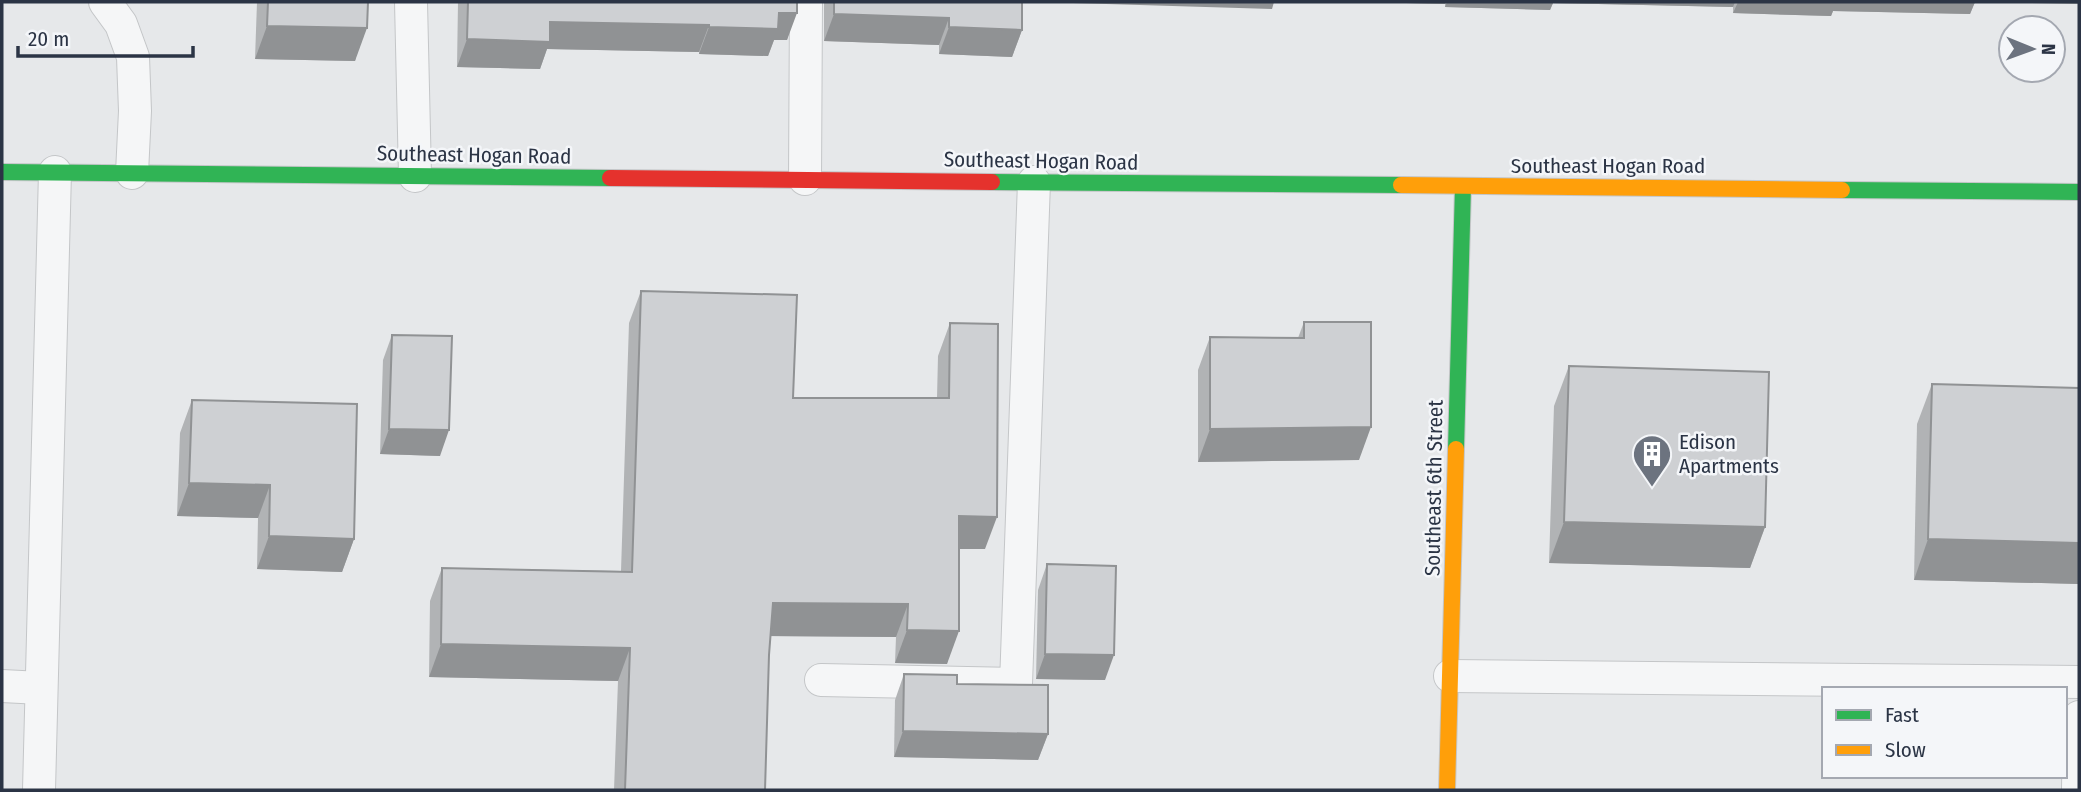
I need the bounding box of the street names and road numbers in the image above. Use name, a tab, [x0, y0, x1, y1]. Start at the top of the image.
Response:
street label: Southeast Hogan Road	[377, 140, 571, 170]
street label: Southeast Hogan Road	[944, 146, 1138, 176]
street label: Southeast Hogan Road	[1511, 153, 1705, 179]
street label: Southeast 6th Street	[1419, 399, 1449, 576]

